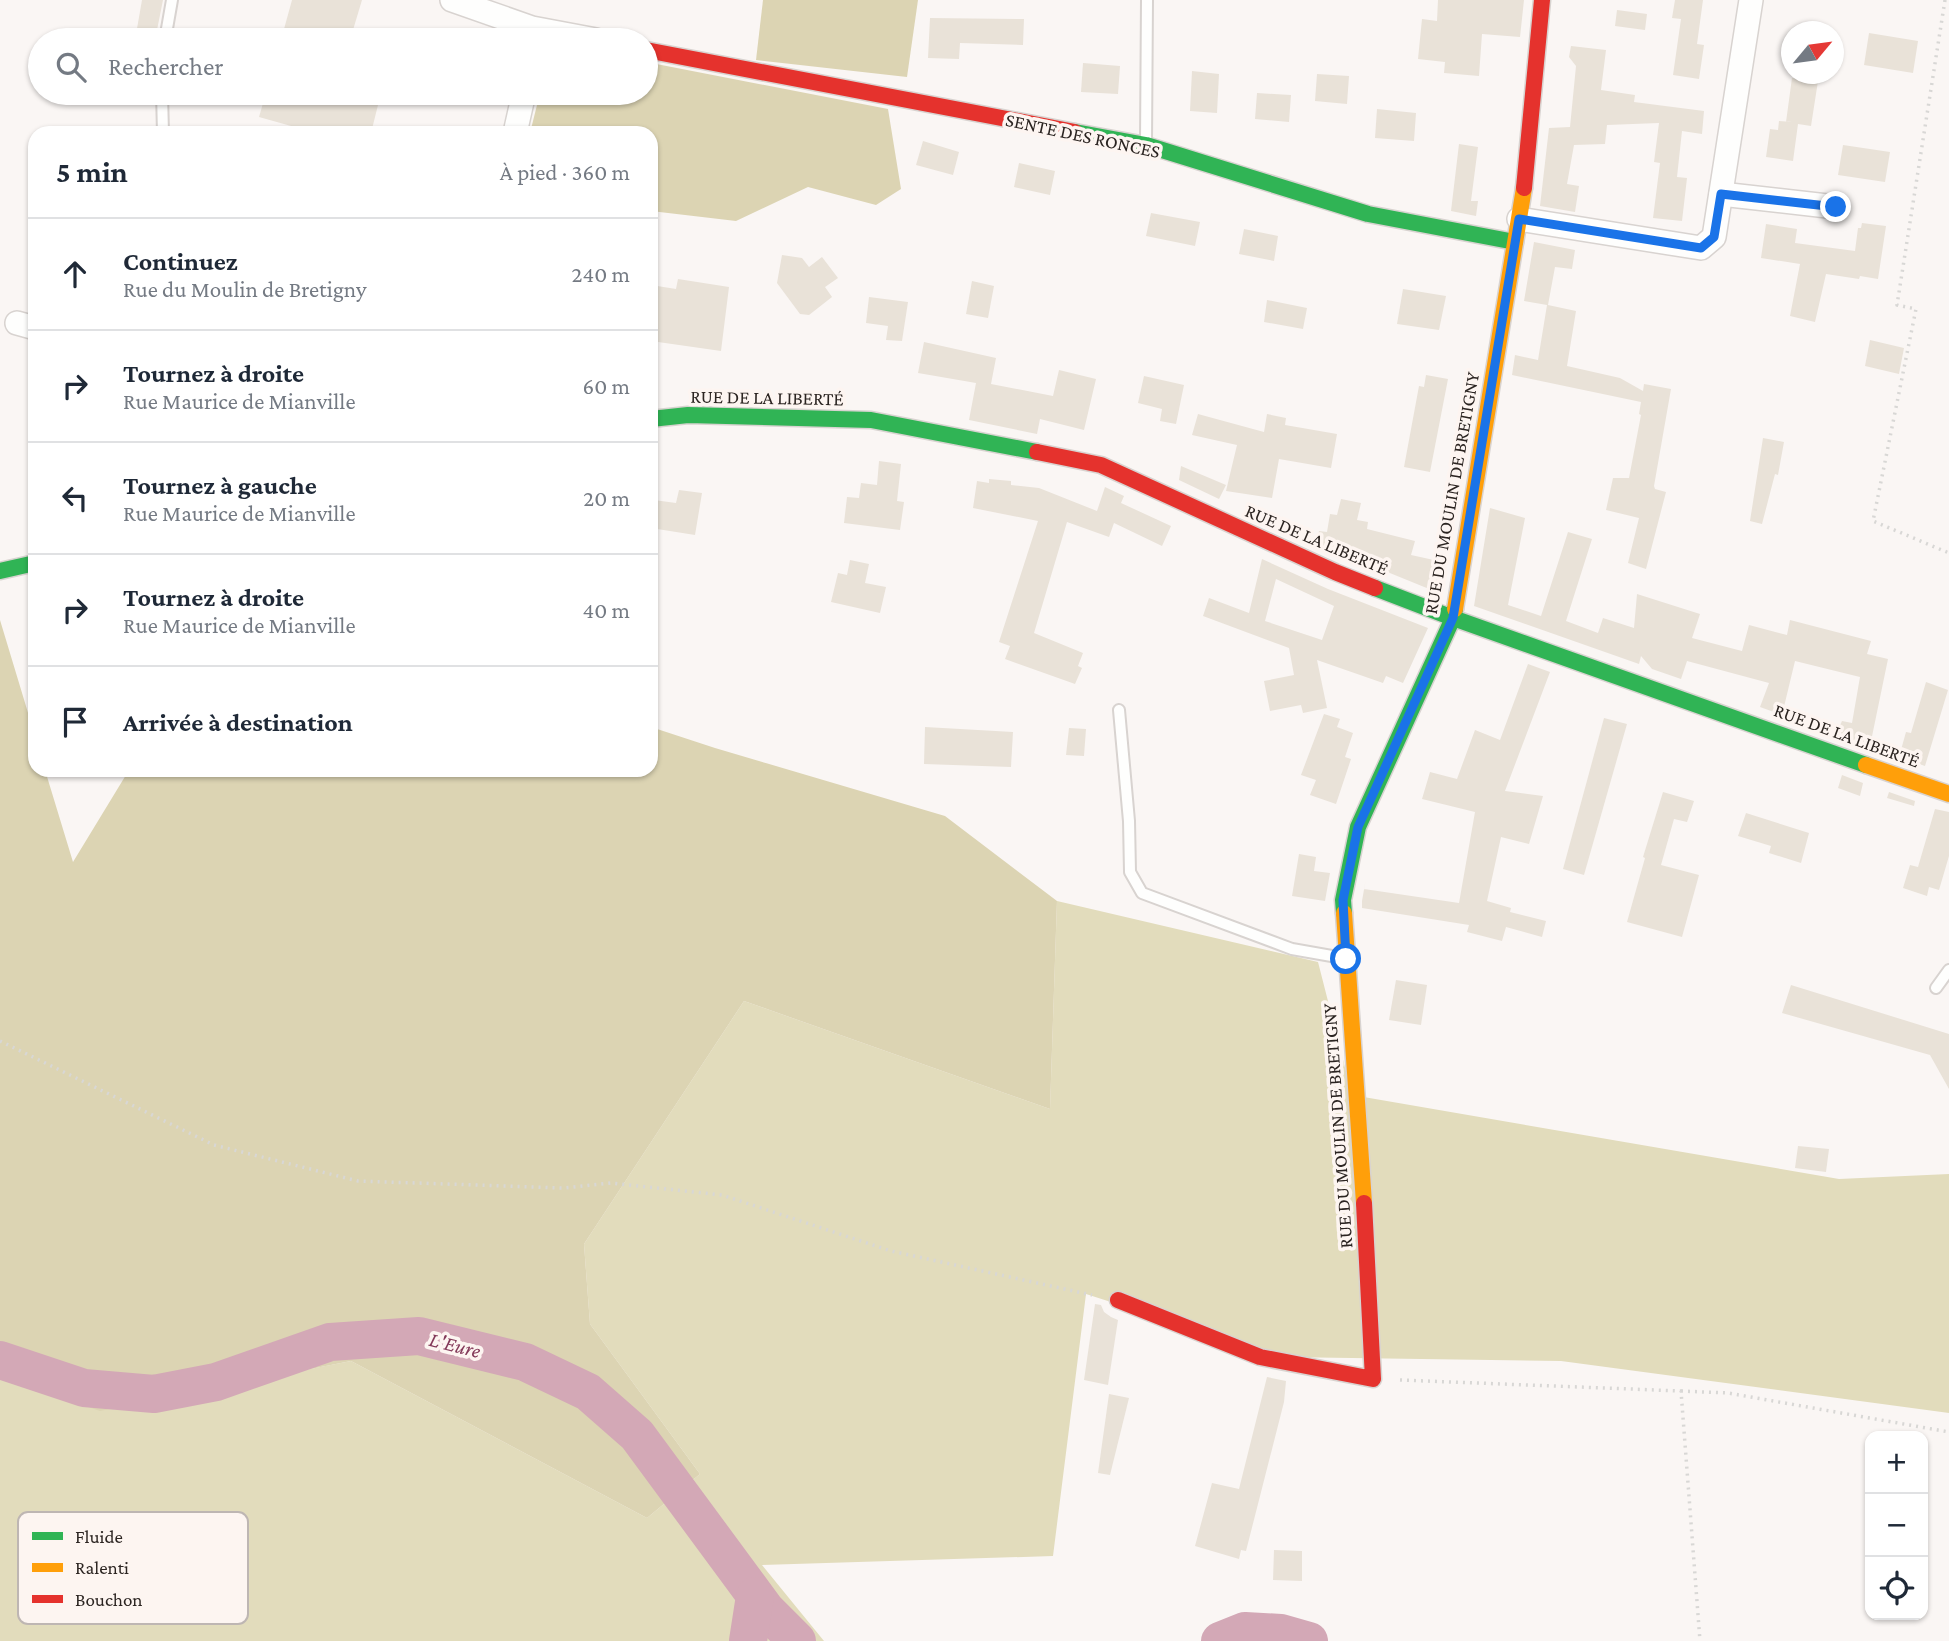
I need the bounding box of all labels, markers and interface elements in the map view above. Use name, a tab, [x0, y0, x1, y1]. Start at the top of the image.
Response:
north arrow	[1781, 21, 1844, 84]
search box	[28, 28, 658, 105]
icon: search	[52, 48, 90, 86]
text: Rechercher	[108, 52, 224, 81]
street label: SENTE DES RONCES	[1004, 109, 1162, 162]
text: 5 min	[56, 155, 128, 188]
text: À pied · 360 m	[500, 159, 630, 185]
route end	[1820, 191, 1851, 222]
text: Continuez	[123, 247, 238, 276]
icon: ahead	[56, 255, 94, 293]
text: 240 m	[571, 261, 630, 287]
text: Rue du Moulin de Bretigny	[123, 276, 367, 302]
text: Tournez à droite	[123, 359, 304, 388]
icon: right	[56, 367, 94, 405]
street label: RUE DU MOULIN DE BRETIGNY	[1420, 369, 1483, 616]
text: 60 m	[583, 373, 630, 399]
street label: RUE DE LA LIBERTÉ	[690, 386, 844, 409]
text: Rue Maurice de Mianville	[123, 388, 356, 414]
text: Tournez à gauche	[123, 471, 317, 500]
icon: left	[56, 479, 94, 517]
text: 20 m	[583, 485, 630, 511]
text: Rue Maurice de Mianville	[123, 500, 356, 526]
street label: RUE DE LA LIBERTÉ	[1242, 500, 1392, 579]
text: Tournez à droite	[123, 583, 304, 612]
icon: right	[56, 591, 94, 629]
text: 40 m	[582, 597, 630, 623]
text: Rue Maurice de Mianville	[123, 612, 356, 638]
street label: RUE DE LA LIBERTÉ	[1771, 699, 1923, 772]
icon: arrive	[56, 703, 94, 741]
text: Arrivée à destination	[123, 708, 353, 737]
route start	[1330, 943, 1361, 974]
street label: RUE DU MOULIN DE BRETIGNY	[1318, 1002, 1357, 1249]
water label: L'Eure	[427, 1327, 483, 1363]
map controls	[1865, 1431, 1928, 1620]
button: +	[1865, 1431, 1928, 1494]
button: −	[1865, 1494, 1928, 1557]
legend	[18, 1512, 248, 1624]
text: Fluide	[75, 1526, 123, 1547]
text: Ralenti	[75, 1557, 129, 1578]
button: locate	[1865, 1557, 1928, 1620]
text: Bouchon	[75, 1589, 143, 1610]

